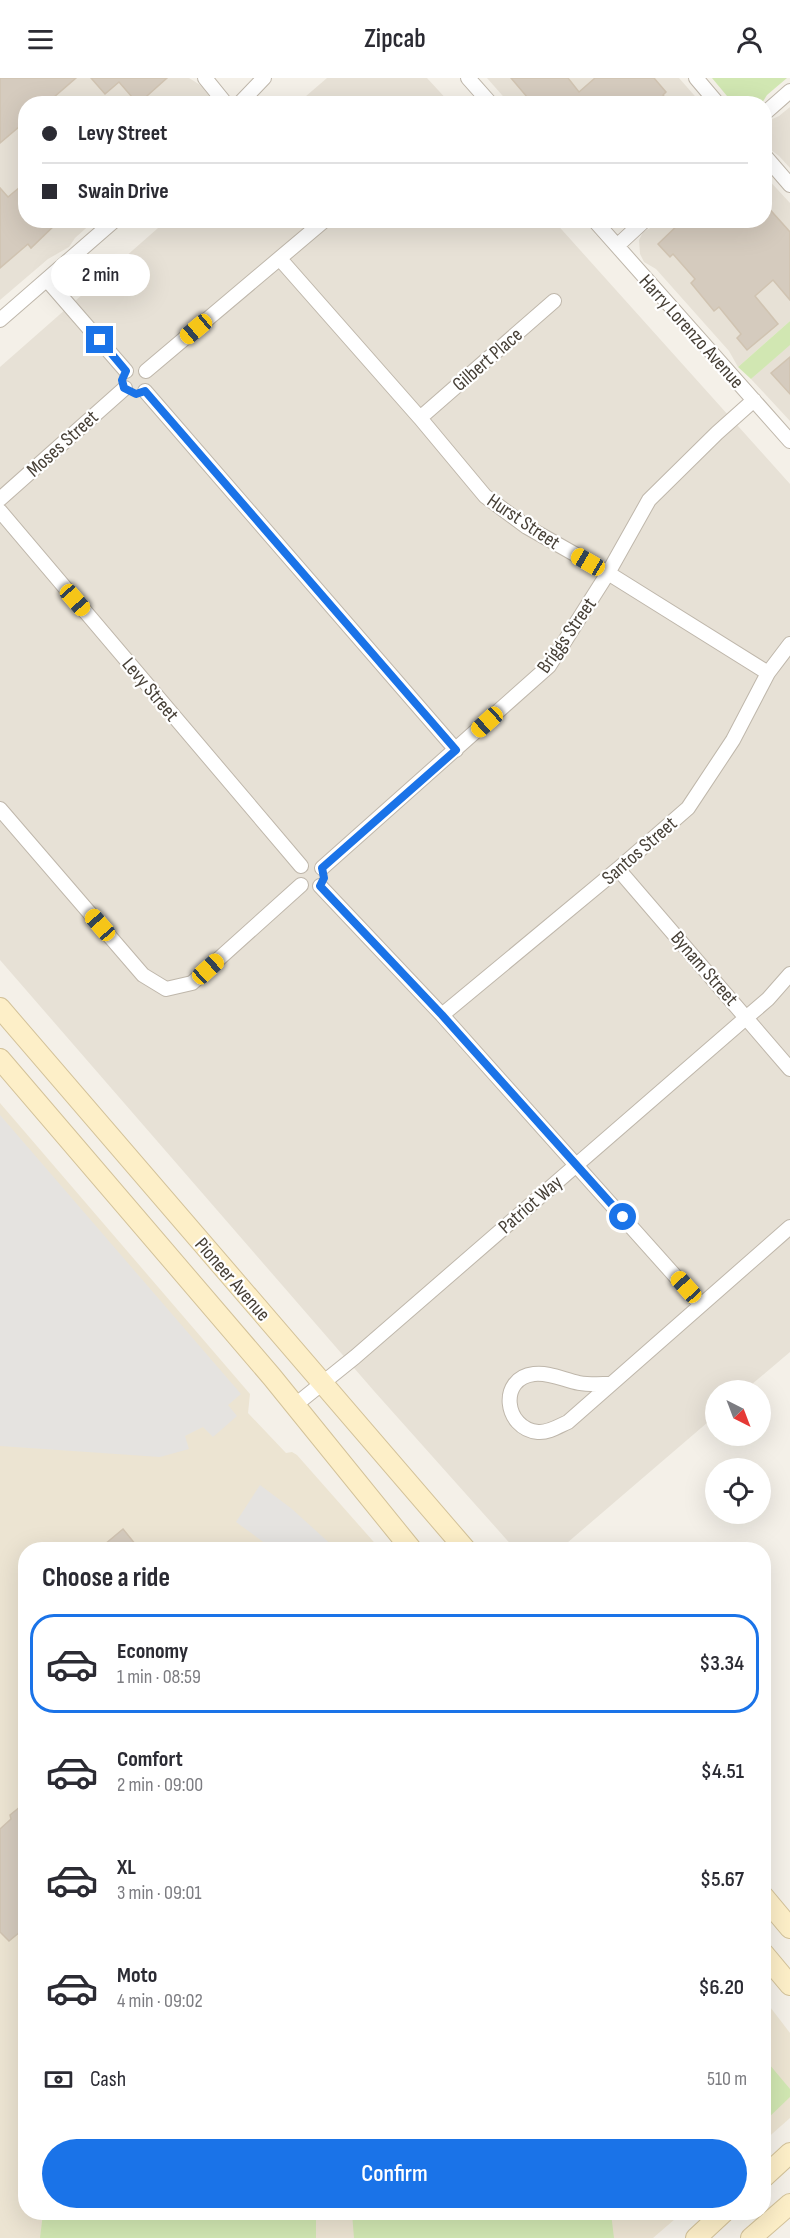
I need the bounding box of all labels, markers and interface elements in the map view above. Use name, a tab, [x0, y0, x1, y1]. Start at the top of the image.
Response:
icon: menu	[24, 23, 57, 56]
text: Zipcab	[364, 23, 426, 55]
icon: person	[733, 23, 766, 56]
text: Levy Street	[78, 120, 167, 147]
text: Swain Drive	[78, 178, 169, 205]
callout: 2 min	[51, 253, 150, 295]
text: 2 min	[82, 263, 119, 287]
street label: Harry Lorenzo Avenue	[634, 270, 749, 394]
car	[176, 311, 216, 347]
street label: Gilbert Place	[448, 323, 528, 397]
route end	[86, 326, 113, 353]
street label: Moses Street	[22, 405, 103, 482]
street label: Hurst Street	[482, 489, 564, 555]
car	[568, 545, 608, 579]
car	[56, 581, 94, 619]
street label: Briggs Street	[532, 593, 602, 678]
street label: Levy Street	[117, 653, 184, 726]
car	[468, 703, 506, 741]
street label: Santos Street	[597, 812, 682, 890]
car	[81, 906, 119, 944]
street label: Bynam Street	[665, 926, 743, 1011]
car	[189, 950, 227, 988]
street label: Patriot Way	[494, 1170, 568, 1239]
route start	[609, 1203, 636, 1230]
street label: Pioneer Avenue	[189, 1233, 275, 1326]
car	[667, 1268, 705, 1306]
north arrow	[705, 1380, 771, 1446]
map controls	[705, 1380, 771, 1524]
button: locate	[705, 1458, 771, 1524]
text: Choose a ride	[42, 1562, 170, 1594]
icon: car	[45, 1637, 99, 1691]
text: Economy	[117, 1638, 188, 1665]
text: $3.34	[699, 1650, 744, 1677]
text: 1 min · 08:59	[117, 1665, 201, 1689]
icon: car	[45, 1745, 99, 1799]
text: Comfort	[117, 1746, 183, 1773]
text: $4.51	[701, 1758, 744, 1785]
text: 2 min · 09:00	[117, 1773, 203, 1797]
icon: car	[45, 1853, 99, 1907]
text: XL	[117, 1854, 136, 1881]
text: $5.67	[700, 1866, 744, 1893]
text: 3 min · 09:01	[117, 1881, 201, 1905]
icon: car	[45, 1961, 99, 2015]
text: Moto	[117, 1962, 157, 1989]
text: $6.20	[698, 1974, 744, 2001]
text: 4 min · 09:02	[117, 1989, 203, 2013]
icon: cash	[42, 2063, 75, 2096]
text: Cash	[90, 2066, 126, 2093]
text: 510 m	[707, 2067, 747, 2091]
button: Confirm	[42, 2139, 747, 2208]

